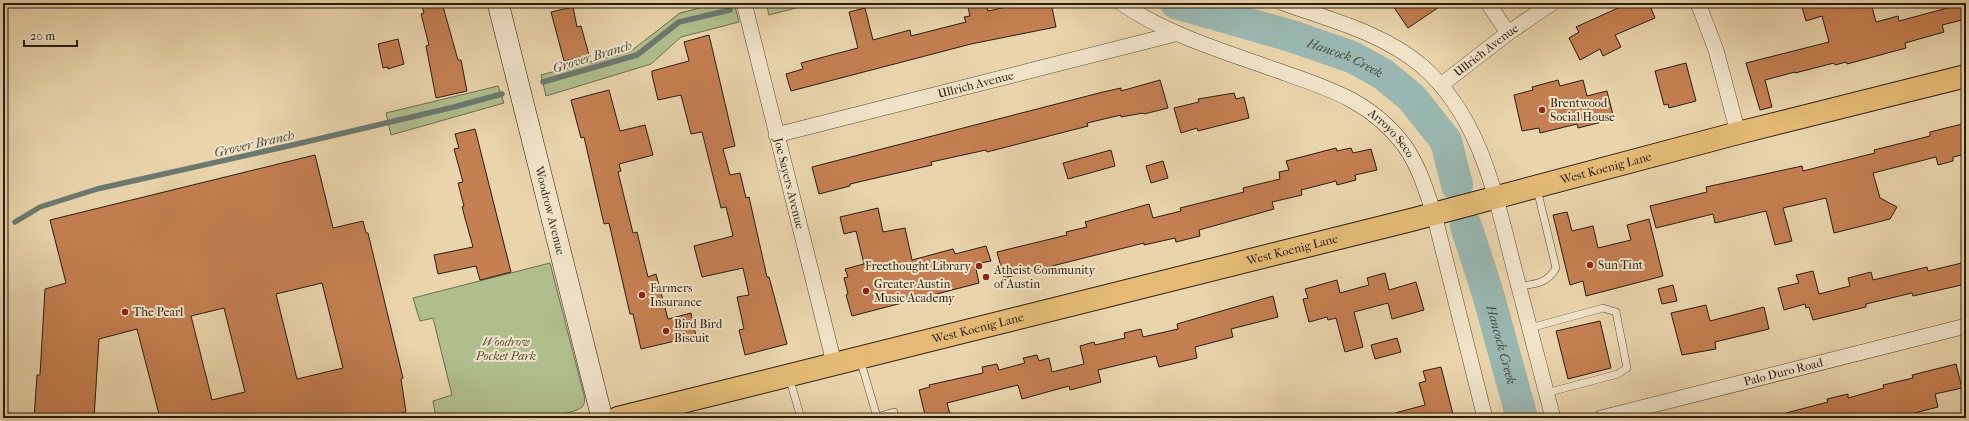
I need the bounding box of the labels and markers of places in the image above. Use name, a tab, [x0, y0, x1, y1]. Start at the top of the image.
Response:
place label: Brentwood Social House	[1550, 96, 1615, 124]
marker: Brentwood Social House	[1537, 105, 1547, 115]
place label: Sun Tint	[1598, 258, 1644, 272]
place label: Freethought Library	[865, 259, 972, 273]
marker: Sun Tint	[1585, 260, 1595, 270]
marker: Freethought Library	[974, 261, 984, 271]
place label: Atheist Community of Austin	[993, 263, 1096, 291]
marker: Atheist Community of Austin	[981, 272, 991, 282]
place label: Greater Austin Music Academy	[874, 277, 955, 305]
place label: Farmers Insurance	[650, 281, 702, 309]
marker: Greater Austin Music Academy	[861, 286, 871, 296]
marker: Farmers Insurance	[637, 290, 647, 300]
place label: The Pearl	[133, 305, 184, 319]
marker: The Pearl	[120, 307, 130, 317]
place label: Bird Bird Biscuit	[674, 317, 723, 345]
marker: Bird Bird Biscuit	[661, 326, 671, 336]

